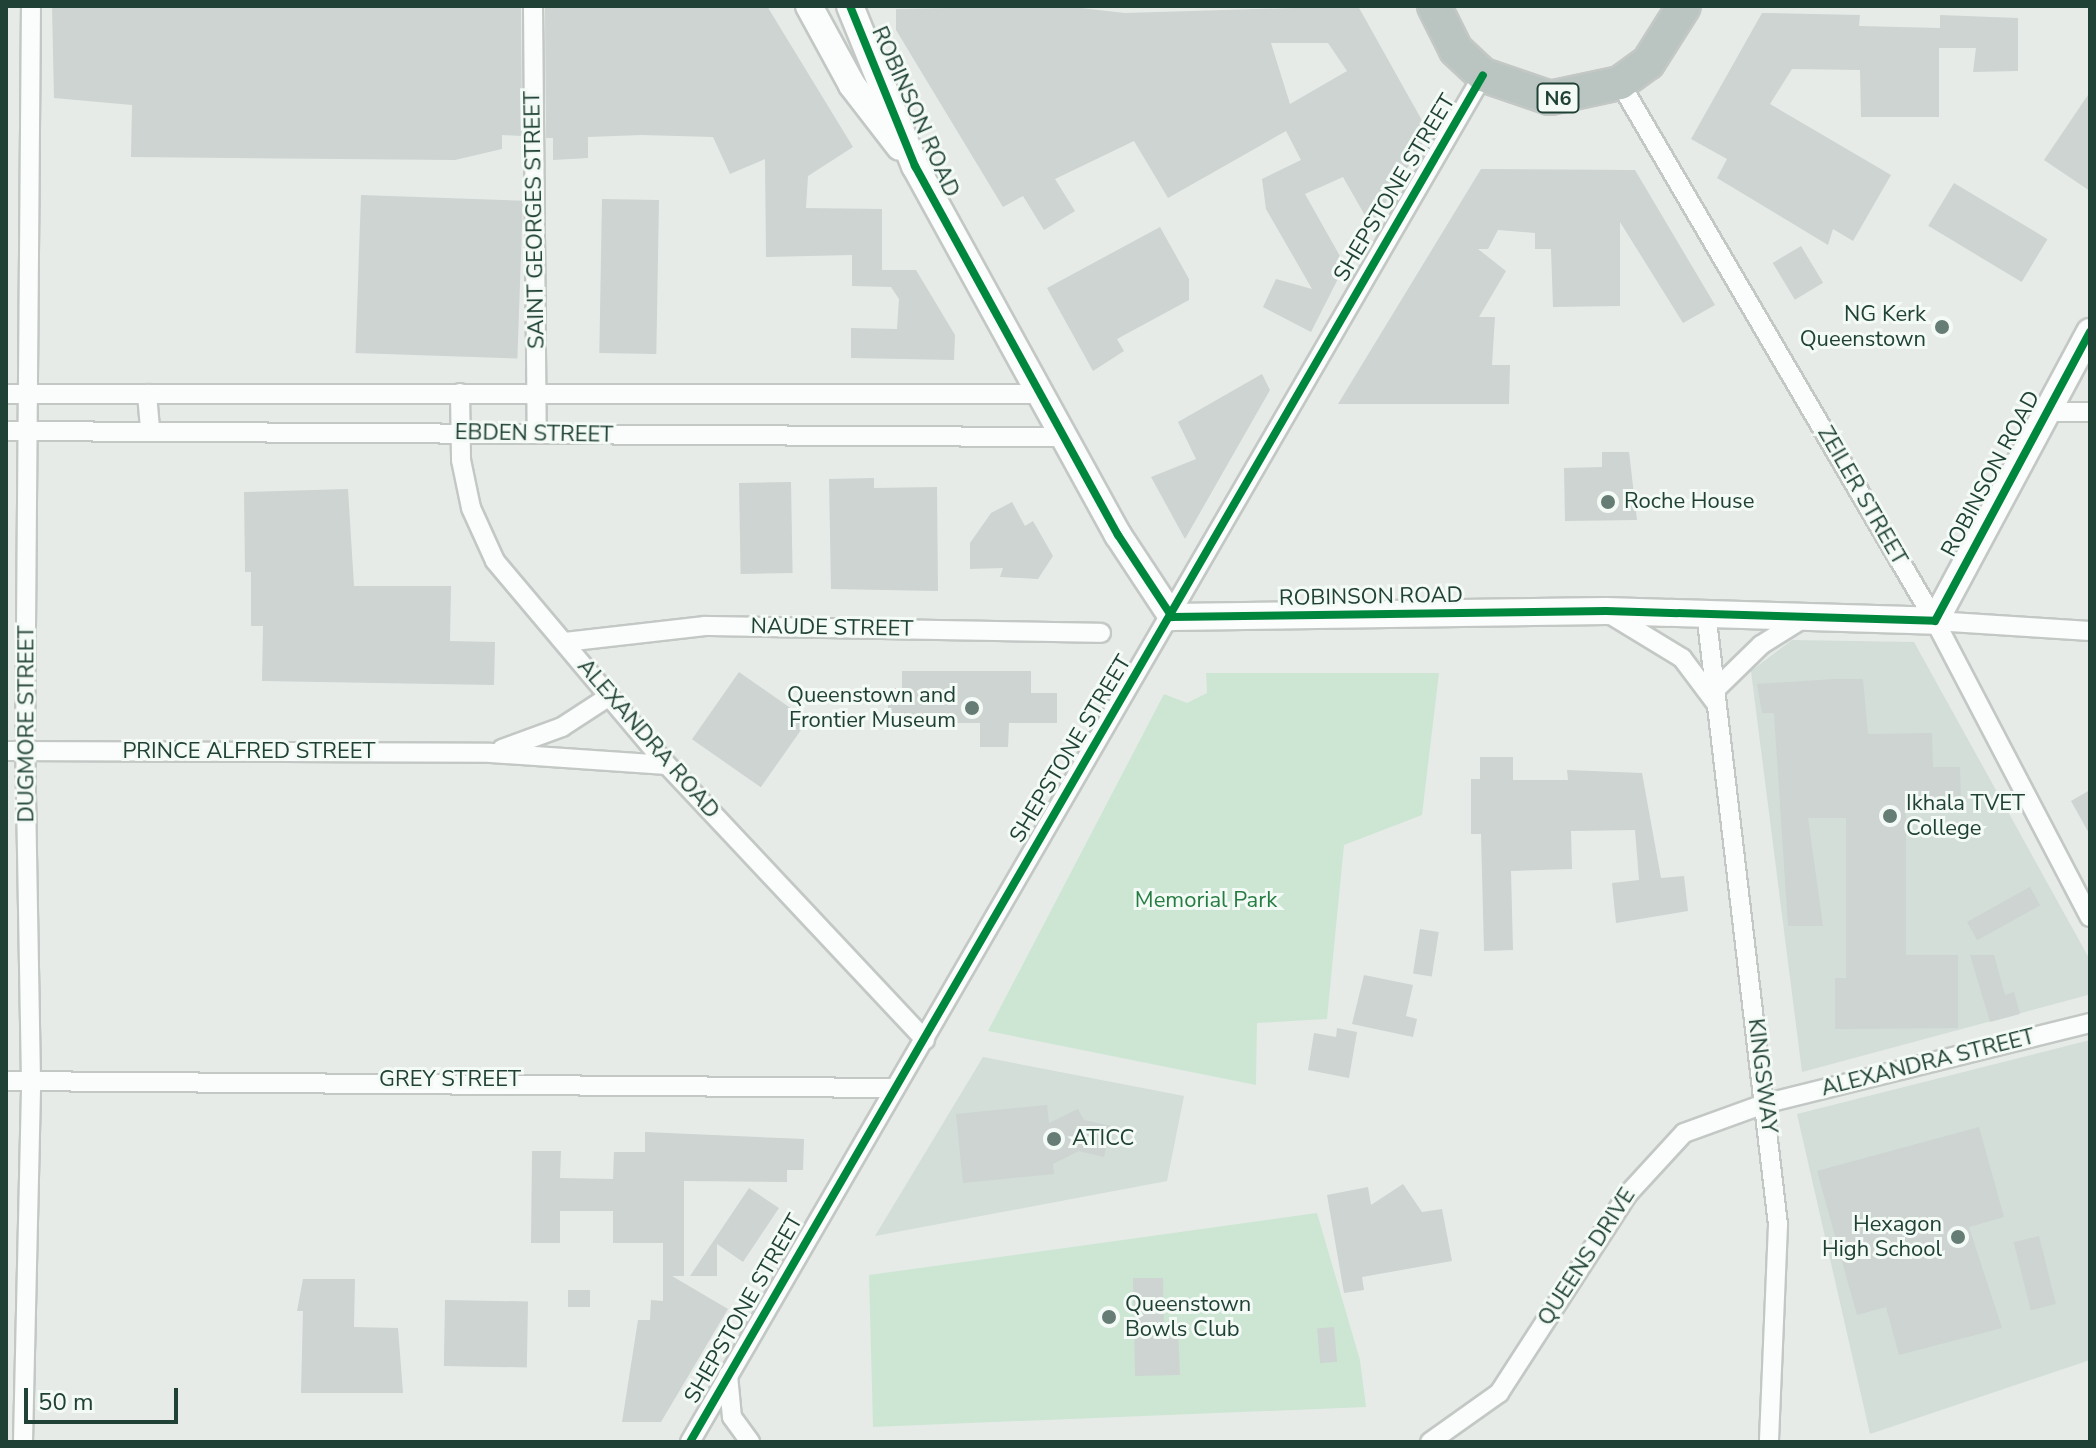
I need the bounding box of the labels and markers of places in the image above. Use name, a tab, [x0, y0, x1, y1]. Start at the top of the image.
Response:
place label: NG Kerk Queenstown	[1800, 301, 1926, 352]
marker: NG Kerk Queenstown	[1933, 318, 1951, 336]
place label: Roche House	[1624, 489, 1754, 515]
marker: Roche House	[1599, 493, 1617, 511]
place label: Queenstown and Frontier Museum	[787, 682, 956, 734]
marker: Queenstown and Frontier Museum	[963, 699, 981, 717]
place label: Ikhala TVET College	[1906, 790, 2025, 842]
marker: Ikhala TVET College	[1881, 807, 1899, 825]
place label: ATICC	[1072, 1126, 1134, 1152]
marker: ATICC	[1043, 1128, 1065, 1150]
place label: Hexagon High School	[1822, 1211, 1942, 1262]
marker: Hexagon High School	[1949, 1228, 1967, 1246]
place label: Queenstown Bowls Club	[1125, 1291, 1251, 1342]
marker: Queenstown Bowls Club	[1100, 1308, 1118, 1326]

